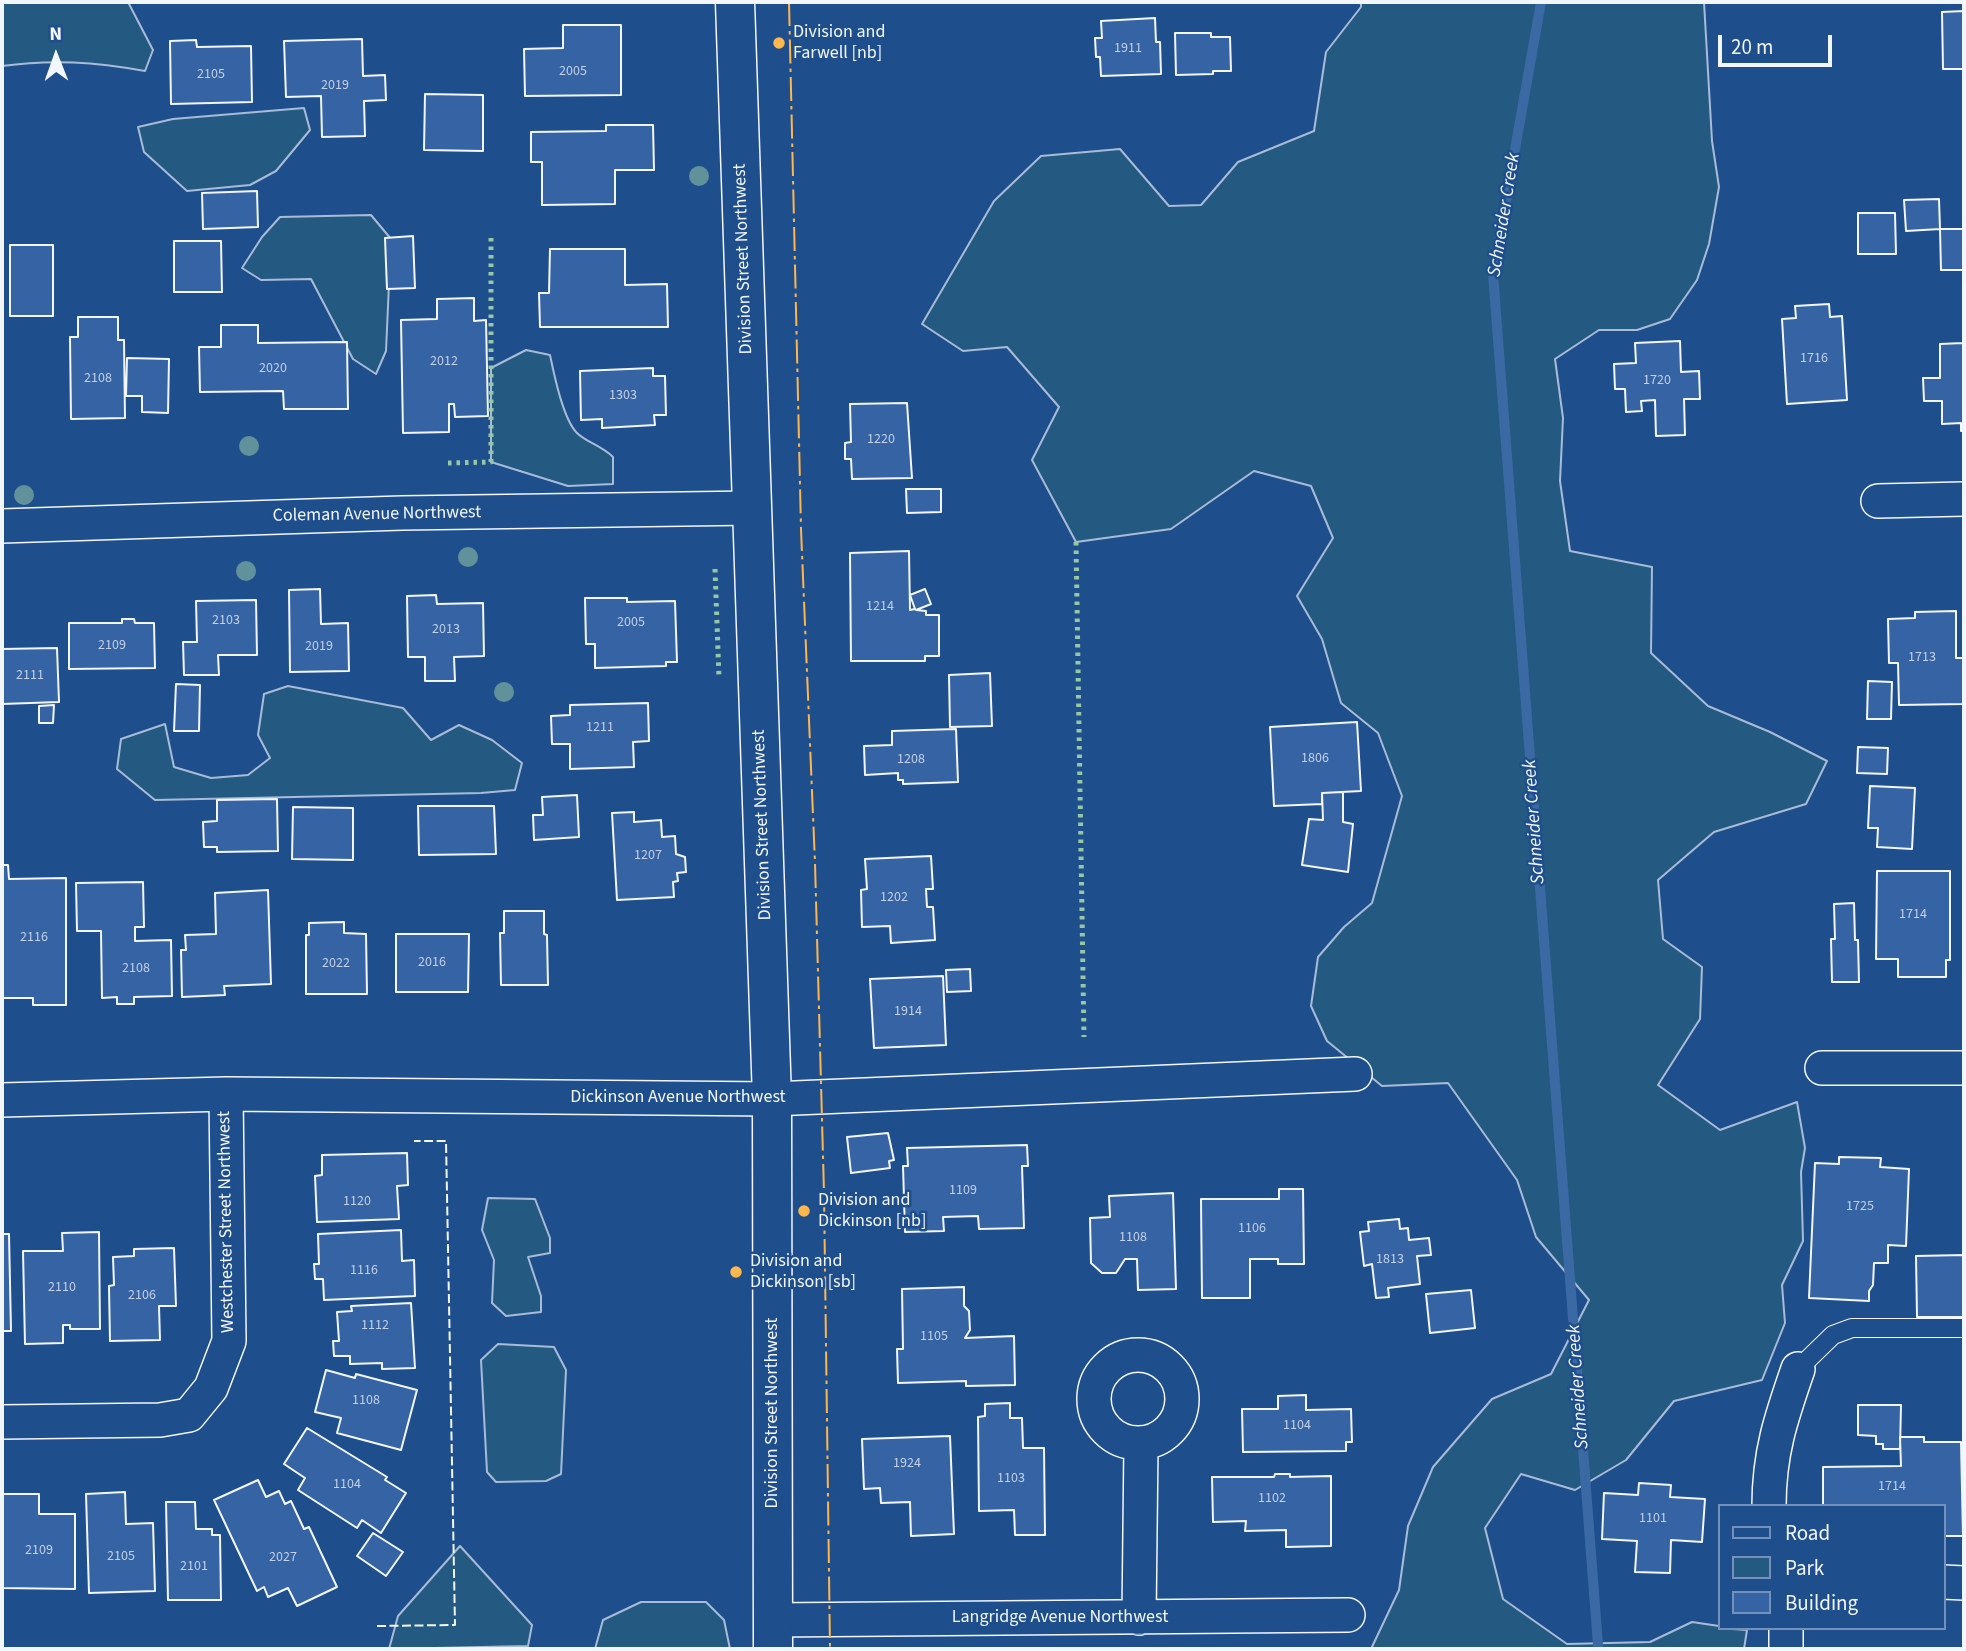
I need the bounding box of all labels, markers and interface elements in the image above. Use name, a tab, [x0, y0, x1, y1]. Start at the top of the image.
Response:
north arrow	[21, 21, 91, 91]
text: N	[49, 21, 62, 48]
scale bar	[1721, 21, 1835, 65]
place label: Division and Farwell [nb]	[793, 22, 885, 64]
text: 20 m	[1731, 32, 1773, 62]
marker: Division and Farwell [nb]	[771, 35, 787, 51]
house number: 1911	[1114, 41, 1142, 57]
house number: 2005	[559, 64, 587, 80]
house number: 2105	[197, 67, 225, 83]
house number: 2019	[321, 78, 349, 94]
water label: Schneider Creek	[1484, 151, 1526, 279]
street label: Division Street Northwest	[730, 163, 758, 355]
house number: 1716	[1800, 351, 1828, 367]
house number: 2012	[430, 354, 458, 370]
house number: 2020	[259, 361, 287, 377]
house number: 2108	[84, 371, 112, 387]
house number: 1720	[1643, 373, 1671, 389]
house number: 1303	[609, 388, 637, 404]
house number: 1220	[867, 432, 895, 448]
street label: Coleman Avenue Northwest	[272, 502, 482, 528]
house number: 1214	[866, 599, 894, 615]
house number: 2103	[212, 613, 240, 629]
house number: 2005	[617, 615, 645, 631]
house number: 2013	[432, 622, 460, 638]
house number: 2109	[98, 638, 126, 654]
house number: 2019	[305, 639, 333, 655]
house number: 1713	[1908, 650, 1936, 666]
house number: 2111	[16, 668, 44, 684]
house number: 1211	[586, 720, 614, 736]
street label: Division Street Northwest	[749, 729, 777, 921]
house number: 1806	[1301, 751, 1329, 767]
house number: 1208	[897, 752, 925, 768]
water label: Schneider Creek	[1519, 759, 1551, 885]
house number: 1207	[634, 848, 662, 864]
house number: 1202	[880, 890, 908, 906]
house number: 1714	[1899, 907, 1927, 923]
house number: 2116	[20, 930, 48, 946]
house number: 2016	[418, 955, 446, 971]
house number: 2022	[322, 956, 350, 972]
house number: 2108	[122, 961, 150, 977]
house number: 1914	[894, 1004, 922, 1020]
street label: Dickinson Avenue Northwest	[570, 1087, 786, 1109]
street label: Westchester Street Northwest	[214, 1111, 240, 1333]
house number: 1109	[949, 1183, 977, 1199]
place label: Division and Dickinson [nb]	[818, 1190, 926, 1232]
house number: 1120	[343, 1194, 371, 1210]
house number: 1725	[1846, 1199, 1874, 1215]
marker: Division and Dickinson [nb]	[796, 1203, 812, 1219]
house number: 1106	[1238, 1221, 1266, 1237]
house number: 1108	[1119, 1230, 1147, 1246]
place label: Division and Dickinson [sb]	[750, 1251, 856, 1294]
house number: 1813	[1376, 1252, 1404, 1268]
house number: 1116	[350, 1263, 378, 1279]
marker: Division and Dickinson [sb]	[728, 1264, 744, 1280]
house number: 2110	[48, 1280, 76, 1296]
house number: 2106	[128, 1288, 156, 1304]
house number: 1112	[361, 1318, 389, 1334]
street label: Division Street Northwest	[762, 1318, 784, 1508]
water label: Schneider Creek	[1563, 1324, 1595, 1450]
house number: 1105	[920, 1329, 948, 1345]
house number: 1108	[352, 1393, 380, 1409]
house number: 1104	[1283, 1418, 1311, 1434]
house number: 1924	[893, 1456, 921, 1472]
house number: 1103	[997, 1471, 1025, 1487]
house number: 1104	[333, 1477, 361, 1493]
house number: 1714	[1878, 1479, 1906, 1495]
house number: 1102	[1258, 1491, 1286, 1507]
legend	[1717, 1504, 1945, 1630]
house number: 1101	[1639, 1511, 1667, 1527]
text: Road	[1785, 1518, 1830, 1548]
house number: 2109	[25, 1543, 53, 1559]
house number: 2105	[107, 1549, 135, 1565]
house number: 2027	[269, 1550, 297, 1566]
text: Park	[1785, 1553, 1824, 1583]
house number: 2101	[180, 1559, 208, 1575]
text: Building	[1785, 1588, 1858, 1618]
street label: Langridge Avenue Northwest	[952, 1607, 1168, 1629]

